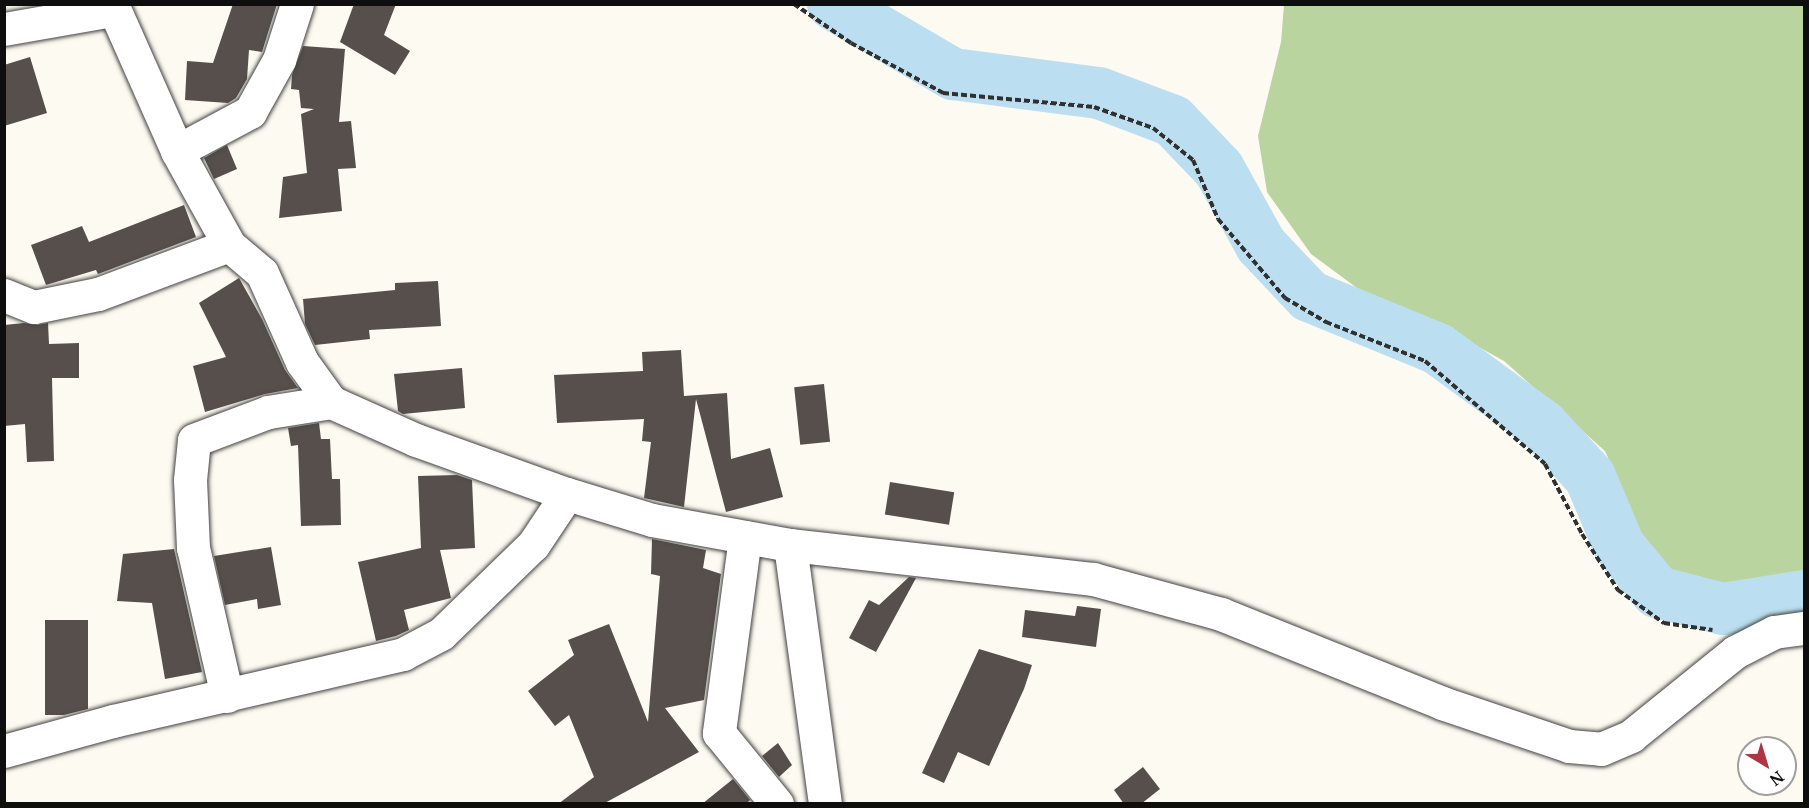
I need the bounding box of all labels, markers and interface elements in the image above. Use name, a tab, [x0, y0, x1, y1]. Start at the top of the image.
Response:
north arrow	[1737, 736, 1797, 796]
text: N	[1765, 766, 1789, 791]

